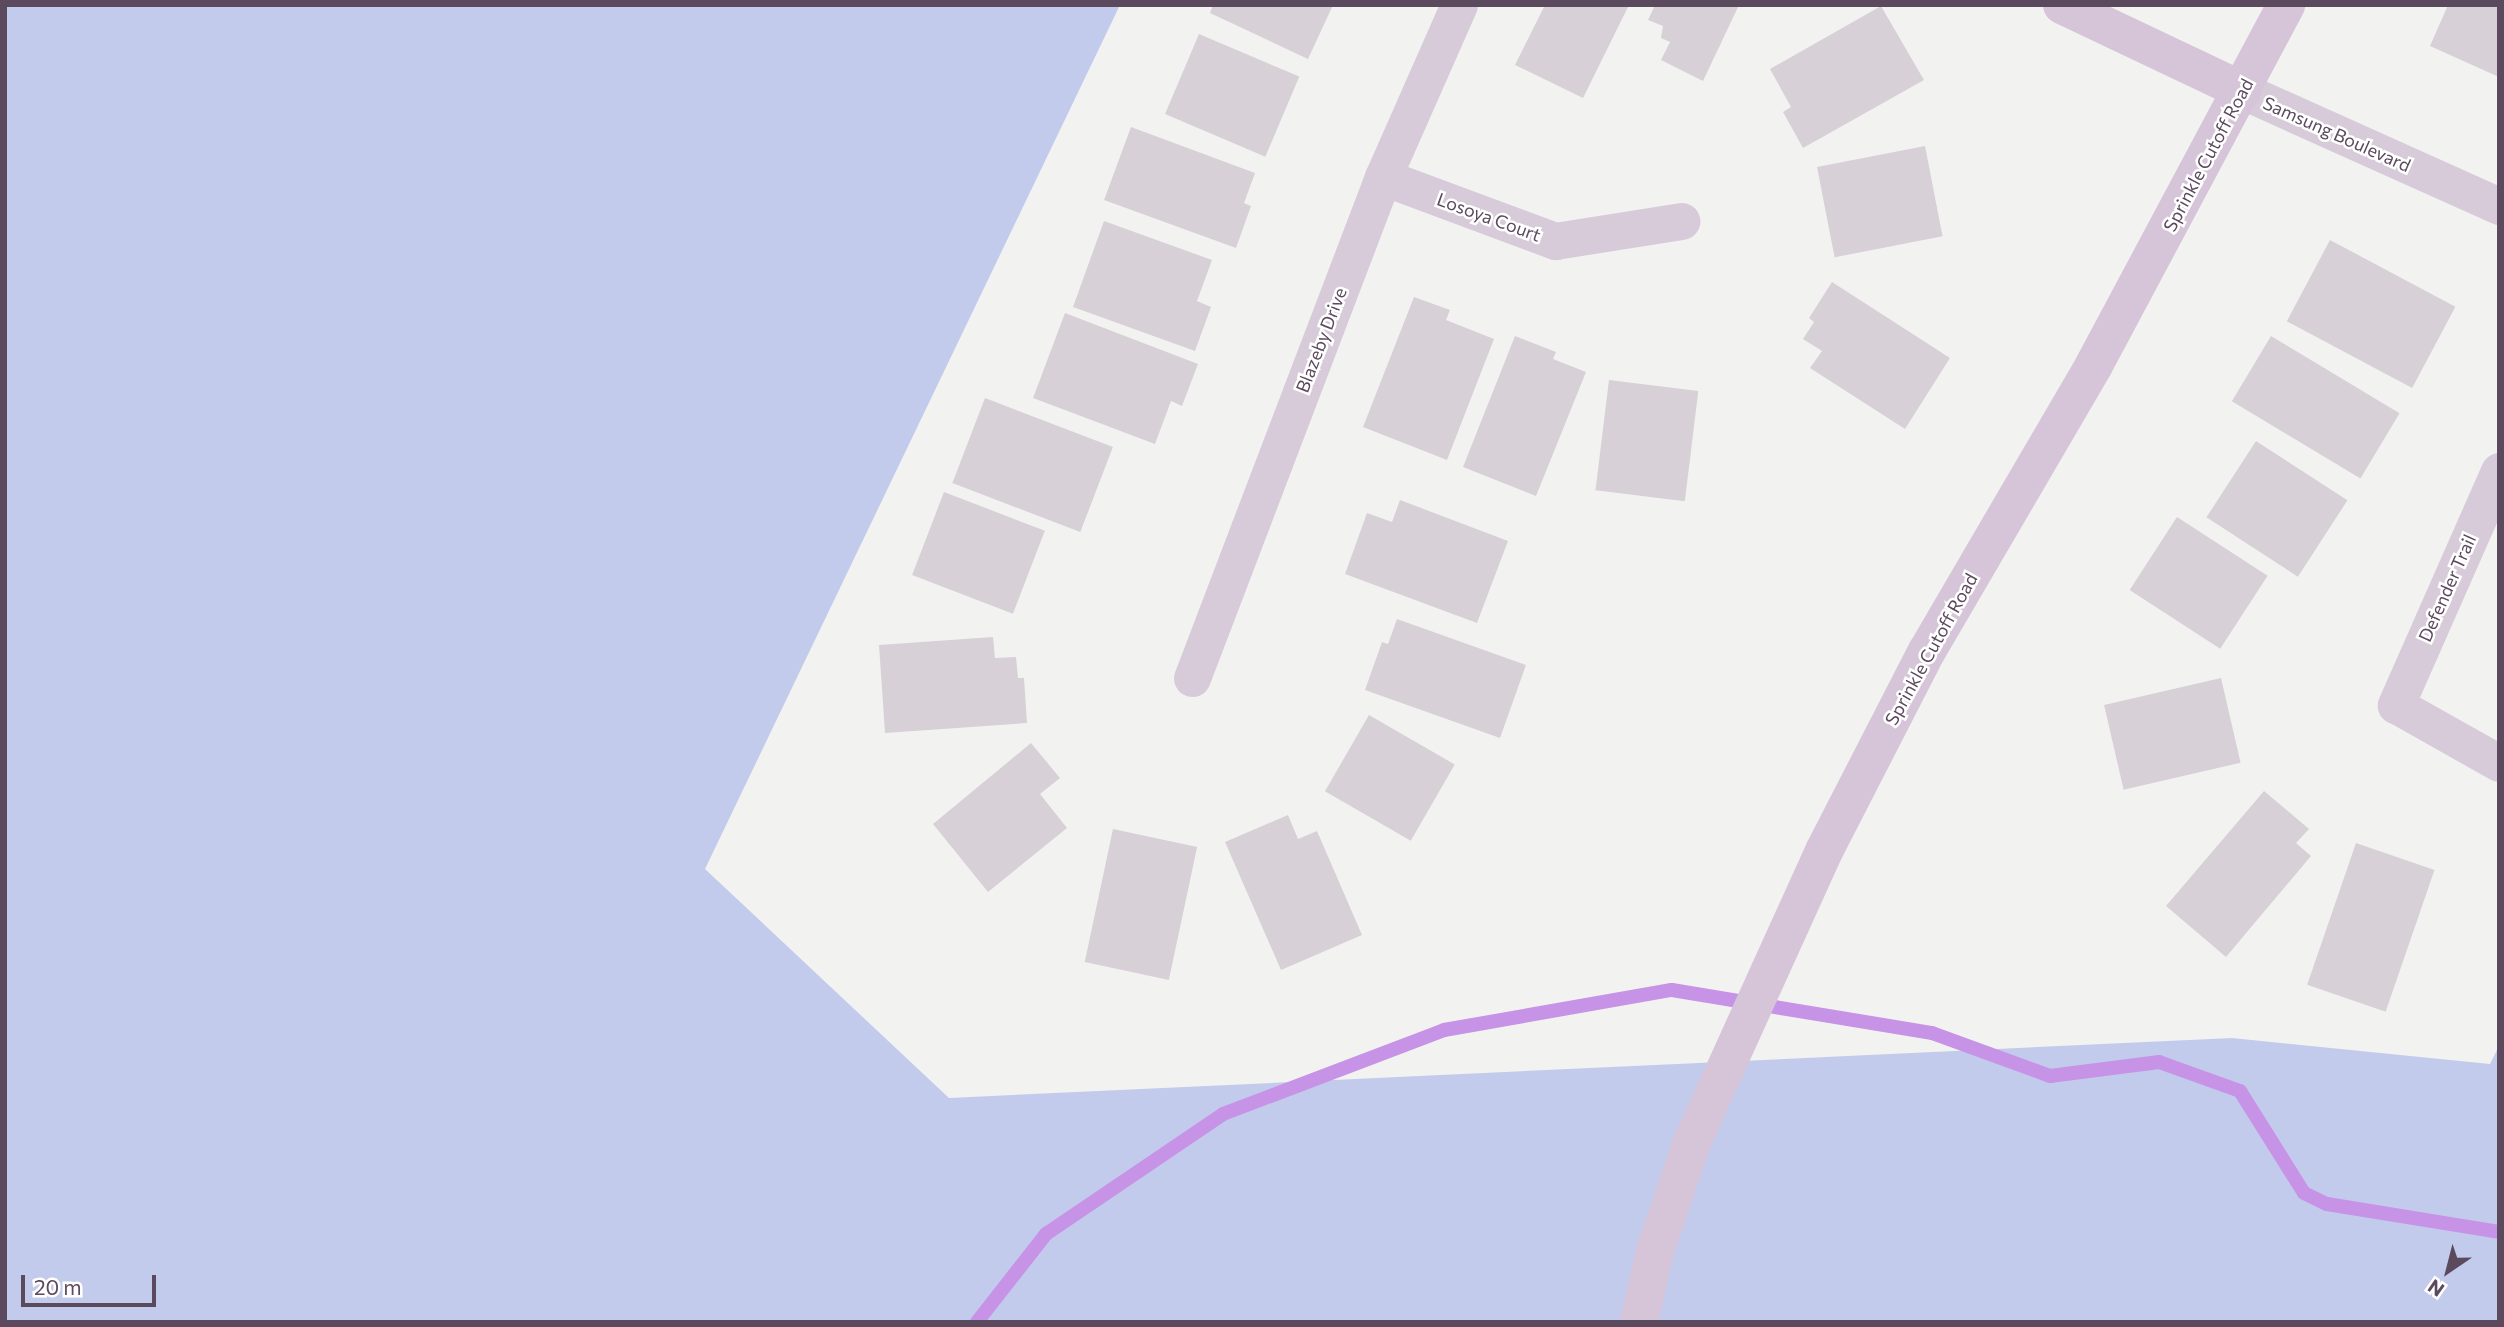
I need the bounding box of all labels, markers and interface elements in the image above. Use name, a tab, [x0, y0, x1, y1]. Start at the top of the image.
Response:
street label: Sprinkle Cutoff Road	[2159, 75, 2257, 235]
street label: Samsung Boulevard	[2260, 92, 2414, 176]
street label: Losoya Court	[1434, 188, 1544, 246]
street label: Blazeby Drive	[1291, 284, 1351, 396]
street label: Defender Trail	[2414, 531, 2480, 645]
street label: Sprinkle Cutoff Road	[1880, 569, 1982, 729]
north arrow	[2413, 1236, 2483, 1306]
scale bar	[24, 1260, 159, 1304]
text: 20 m	[34, 1274, 82, 1299]
text: N	[2423, 1275, 2448, 1302]

